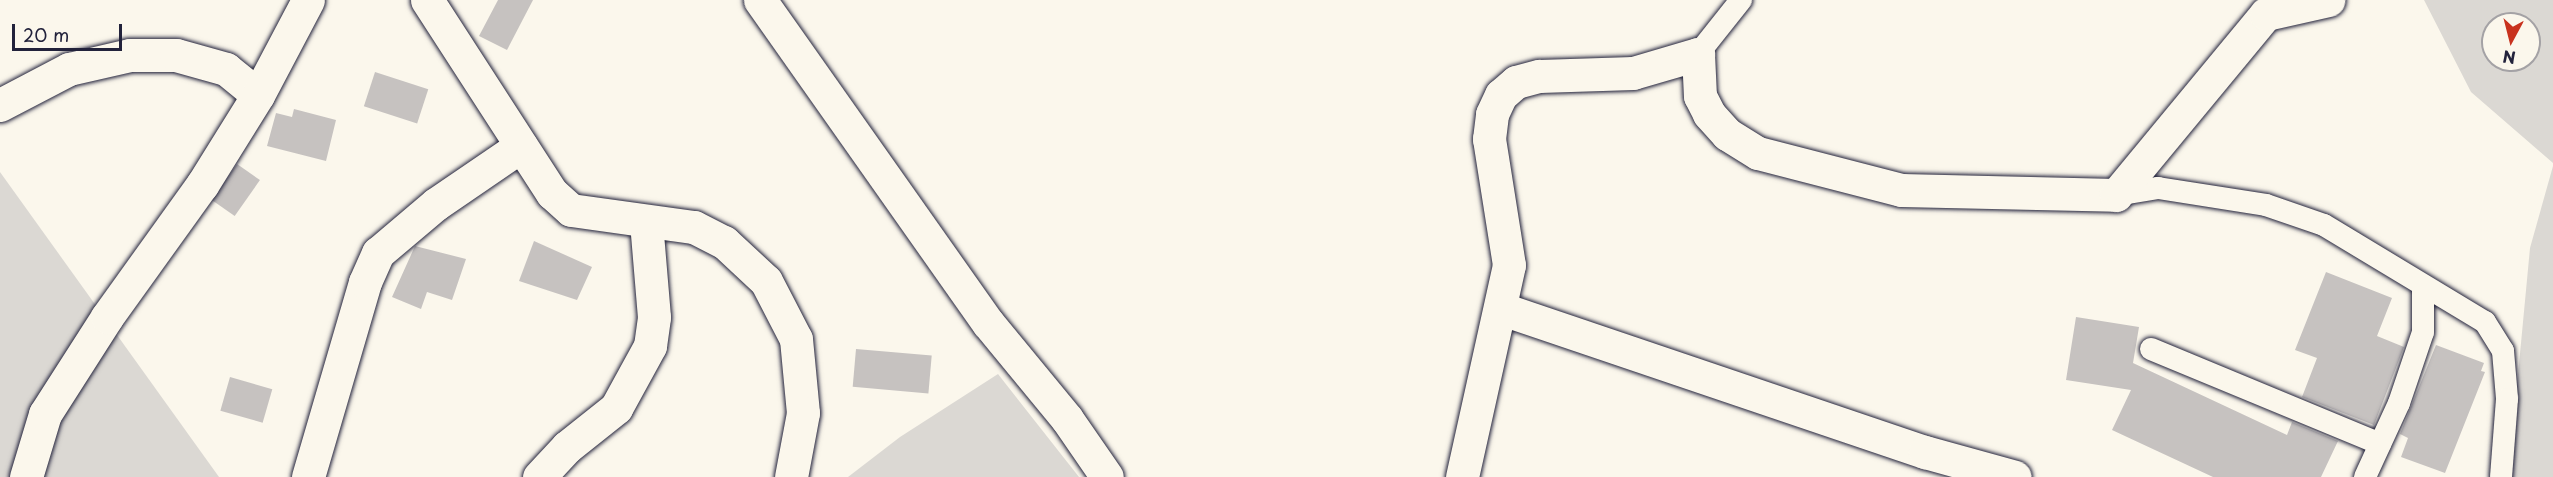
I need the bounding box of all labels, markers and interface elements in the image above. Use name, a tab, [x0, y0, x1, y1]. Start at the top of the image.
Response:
scale bar	[15, 12, 124, 50]
north arrow	[2481, 12, 2541, 72]
text: 20 m	[23, 21, 69, 48]
text: N	[2501, 45, 2517, 71]

